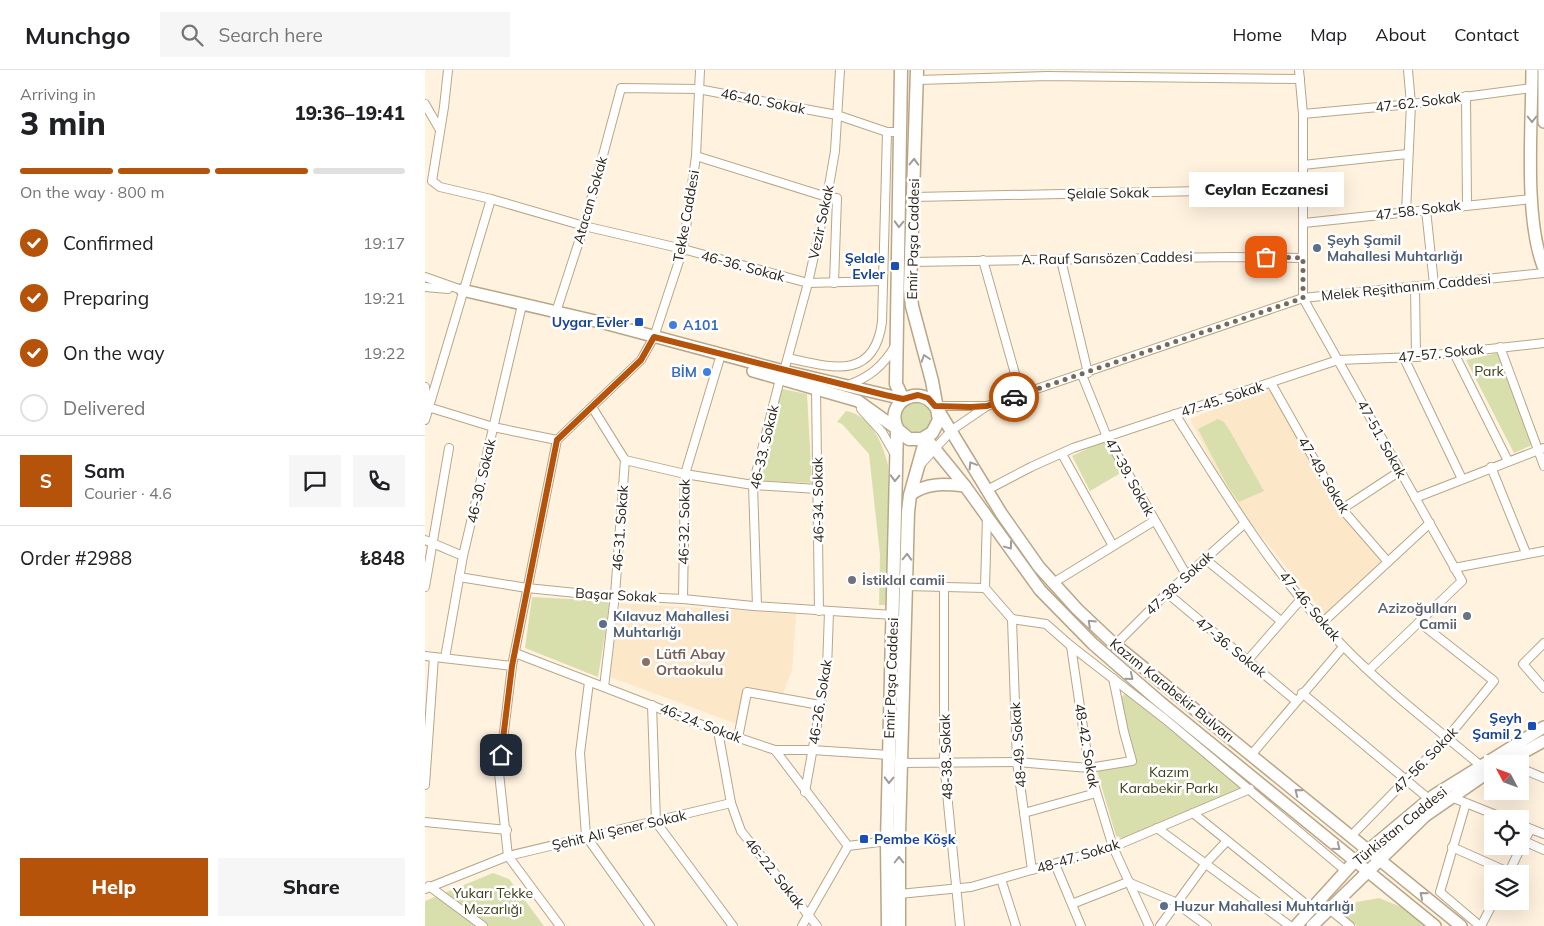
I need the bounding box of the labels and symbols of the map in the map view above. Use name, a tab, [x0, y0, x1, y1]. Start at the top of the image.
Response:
street label: 46-40. Sokak	[719, 84, 808, 118]
street label: 47-62. Sokak	[1374, 88, 1463, 116]
one-way arrow	[1527, 115, 1537, 123]
street label: Atacan Sokak	[569, 153, 611, 246]
one-way arrow	[909, 158, 920, 166]
street label: Tekke Caddesi	[669, 169, 703, 263]
callout: Ceylan Eczanesi	[1189, 172, 1343, 207]
street label: Emir Paşa Caddesi	[903, 178, 923, 300]
street label: Vezir Sokak	[804, 183, 838, 261]
street label: Şelale Sokak	[1067, 183, 1150, 203]
street label: 47-58. Sokak	[1374, 196, 1463, 224]
one-way arrow	[894, 220, 905, 228]
place label: Şeyh Şamil Mahallesi Muhtarlığı	[1327, 231, 1463, 265]
pin	[1245, 236, 1287, 278]
marker: Şeyh Şamil Mahallesi Muhtarlığı	[1311, 242, 1323, 254]
street label: 46-36. Sokak	[699, 246, 788, 286]
street label: A. Rauf Sarısözen Caddesi	[1021, 248, 1193, 268]
place label: Şelale Evler	[845, 249, 885, 283]
marker: Şelale Evler	[889, 260, 901, 272]
street label: Melek Reşithanım Caddesi	[1320, 269, 1492, 305]
place label: Uygar Evler	[552, 313, 629, 331]
marker: Uygar Evler	[633, 316, 645, 328]
place label: A101	[683, 316, 719, 334]
marker: A101	[667, 319, 679, 331]
street label: 47-57. Sokak	[1397, 339, 1485, 366]
one-way arrow	[921, 354, 931, 363]
park label: Park	[1474, 362, 1505, 380]
place label: BİM	[671, 363, 697, 381]
marker: BİM	[701, 366, 713, 378]
courier	[989, 372, 1039, 422]
street label: 47-45. Sokak	[1178, 377, 1266, 421]
street label: 47-51. Sokak	[1353, 397, 1411, 482]
street label: 46-33. Sokak	[746, 402, 783, 491]
street label: 47-49. Sokak	[1294, 434, 1354, 517]
street label: 47-39. Sokak	[1101, 435, 1159, 520]
street label: 46-30. Sokak	[463, 436, 500, 525]
street label: 46-34. Sokak	[808, 456, 828, 543]
one-way arrow	[969, 462, 979, 471]
one-way arrow	[890, 474, 900, 482]
street label: 46-32. Sokak	[674, 478, 694, 565]
street label: 46-31. Sokak	[608, 484, 632, 571]
one-way arrow	[1003, 540, 1012, 550]
street label: 47-38. Sokak	[1141, 547, 1217, 619]
one-way arrow	[902, 553, 913, 561]
street label: 47-46. Sokak	[1275, 567, 1345, 645]
place label: İstiklal camii	[862, 571, 945, 589]
marker: İstiklal camii	[846, 574, 858, 586]
street label: Başar Sokak	[575, 584, 658, 606]
place label: Azizoğulları Camii	[1378, 599, 1457, 633]
place label: Kılavuz Mahallesi Muhtarlığı	[613, 607, 729, 641]
marker: Azizoğulları Camii	[1461, 610, 1473, 622]
street label: 47-36. Sokak	[1192, 613, 1271, 682]
street label: Emir Paşa Caddesi	[880, 617, 902, 739]
marker: Kılavuz Mahallesi Muhtarlığı	[597, 618, 609, 630]
one-way arrow	[1087, 619, 1096, 628]
street label: Kazım Karabekir Bulvarı	[1106, 634, 1238, 746]
place label: Lütfi Abay Ortaokulu	[656, 645, 726, 679]
marker: Lütfi Abay Ortaokulu	[640, 656, 652, 668]
street label: 46-26. Sokak	[804, 657, 836, 746]
one-way arrow	[1125, 672, 1134, 681]
street label: 46-24. Sokak	[658, 699, 745, 747]
street label: 48-49. Sokak	[1006, 701, 1030, 788]
street label: 48-42. Sokak	[1071, 702, 1103, 791]
place label: Şeyh Şamil 2	[1472, 709, 1522, 743]
street label: 48-38. Sokak	[935, 713, 956, 800]
marker: Şeyh Şamil 2	[1526, 720, 1538, 732]
street label: 47-56. Sokak	[1389, 722, 1462, 797]
pin	[480, 734, 522, 776]
north arrow	[1484, 755, 1529, 800]
park label: Kazım Karabekir Parkı	[1120, 763, 1218, 797]
one-way arrow	[883, 777, 894, 785]
street label: Türkistan Caddesi	[1349, 783, 1451, 869]
one-way arrow	[1295, 789, 1304, 797]
street label: Şehit Ali Şener Sokak	[550, 806, 689, 854]
place label: Pembe Köşk	[874, 830, 956, 848]
marker: Pembe Köşk	[858, 833, 870, 845]
street label: 46-22. Sokak	[741, 834, 810, 913]
street label: 48-47. Sokak	[1034, 835, 1122, 877]
one-way arrow	[1331, 842, 1340, 850]
one-way arrow	[894, 856, 904, 864]
park label: Yukarı Tekke Mezarlığı	[452, 884, 533, 918]
one-way arrow	[1420, 891, 1429, 900]
place label: Huzur Mahallesi Muhtarlığı	[1174, 897, 1354, 915]
marker: Huzur Mahallesi Muhtarlığı	[1158, 900, 1170, 912]

